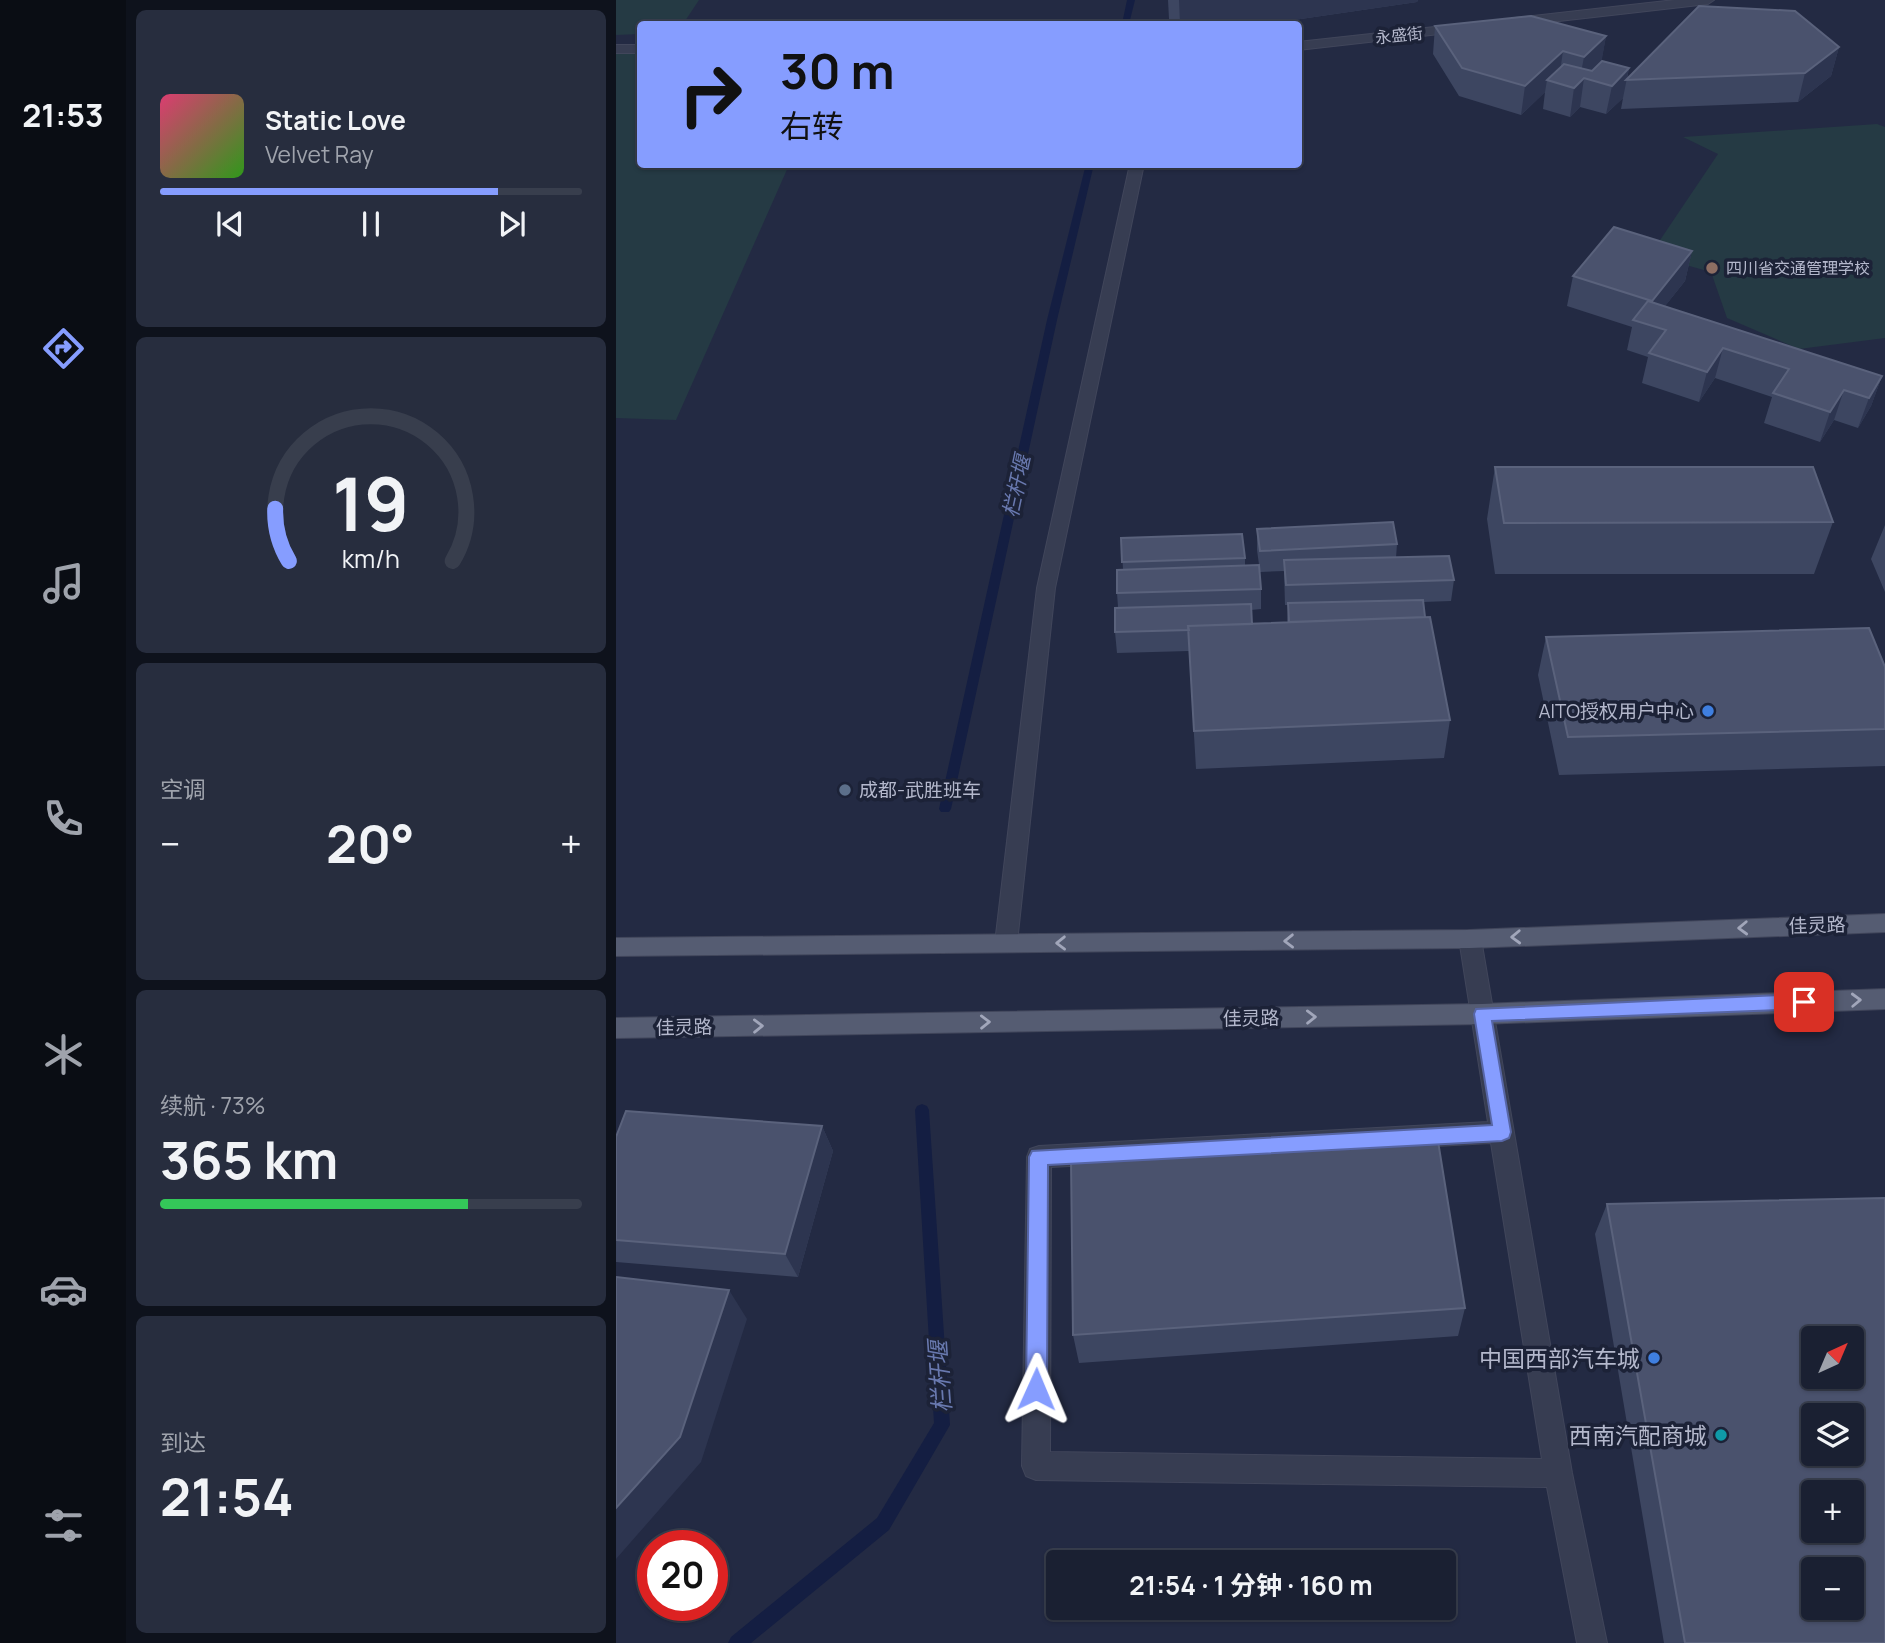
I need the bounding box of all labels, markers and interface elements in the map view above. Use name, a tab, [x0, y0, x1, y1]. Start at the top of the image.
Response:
street label: 永盛街	[1374, 22, 1424, 48]
text: 30 m	[780, 37, 895, 104]
icon: right	[665, 49, 756, 140]
text: 21:53	[22, 93, 104, 137]
text: Static Love	[265, 102, 406, 138]
text: 右转	[780, 104, 844, 148]
text: Velvet Ray	[265, 138, 374, 170]
icon: previous	[211, 205, 249, 243]
icon: pause	[352, 205, 390, 243]
icon: next	[493, 205, 531, 243]
place label: 四川省交通管理学校	[1726, 257, 1870, 279]
marker: 四川省交通管理学校	[1704, 260, 1720, 276]
icon: directions	[39, 324, 88, 373]
water label: 栏杆堰	[996, 449, 1037, 520]
text: 19	[332, 453, 410, 553]
text: km/h	[342, 541, 400, 576]
icon: music	[39, 559, 88, 608]
place label: AITO授权用户中心	[1538, 698, 1694, 724]
marker: AITO授权用户中心	[1700, 703, 1716, 719]
text: 空调	[160, 773, 206, 805]
place label: 成都-武胜班车	[859, 777, 981, 803]
marker: 成都-武胜班车	[837, 782, 853, 798]
icon: phone	[39, 794, 88, 843]
text: 20°	[326, 808, 415, 879]
text: −	[160, 817, 181, 869]
text: +	[560, 817, 582, 869]
street label: 佳灵路	[1788, 911, 1846, 939]
one-way arrow	[1738, 921, 1749, 936]
one-way arrow	[1510, 930, 1521, 945]
one-way arrow	[1283, 933, 1293, 949]
one-way arrow	[1055, 935, 1066, 951]
pin	[1774, 972, 1834, 1032]
icon: arrive	[1785, 983, 1823, 1021]
one-way arrow	[1851, 992, 1862, 1007]
street label: 佳灵路	[1222, 1005, 1280, 1031]
one-way arrow	[1306, 1009, 1316, 1025]
street label: 佳灵路	[655, 1014, 713, 1040]
one-way arrow	[980, 1014, 991, 1030]
one-way arrow	[753, 1018, 763, 1034]
icon: climate	[39, 1030, 88, 1079]
text: 续航 · 73%	[160, 1089, 265, 1121]
text: 365 km	[160, 1124, 338, 1195]
icon: car	[39, 1265, 88, 1314]
north arrow	[1801, 1326, 1864, 1390]
map controls	[1801, 1326, 1864, 1620]
water label: 栏杆堰	[920, 1336, 958, 1414]
place label: 中国西部汽车城	[1479, 1342, 1640, 1374]
marker: 中国西部汽车城	[1646, 1350, 1662, 1366]
position arrow	[999, 1352, 1073, 1426]
button: layers	[1801, 1403, 1864, 1466]
place label: 西南汽配商城	[1569, 1419, 1707, 1451]
text: 到达	[160, 1426, 206, 1458]
marker: 西南汽配商城	[1713, 1427, 1729, 1443]
text: 21:54	[160, 1461, 294, 1532]
button: +	[1801, 1480, 1864, 1543]
icon: filters	[39, 1501, 88, 1550]
speed limit sign: 20	[637, 1530, 728, 1621]
button: −	[1801, 1557, 1864, 1620]
text: 21:54 · 1 分钟 · 160 m	[1129, 1567, 1373, 1603]

